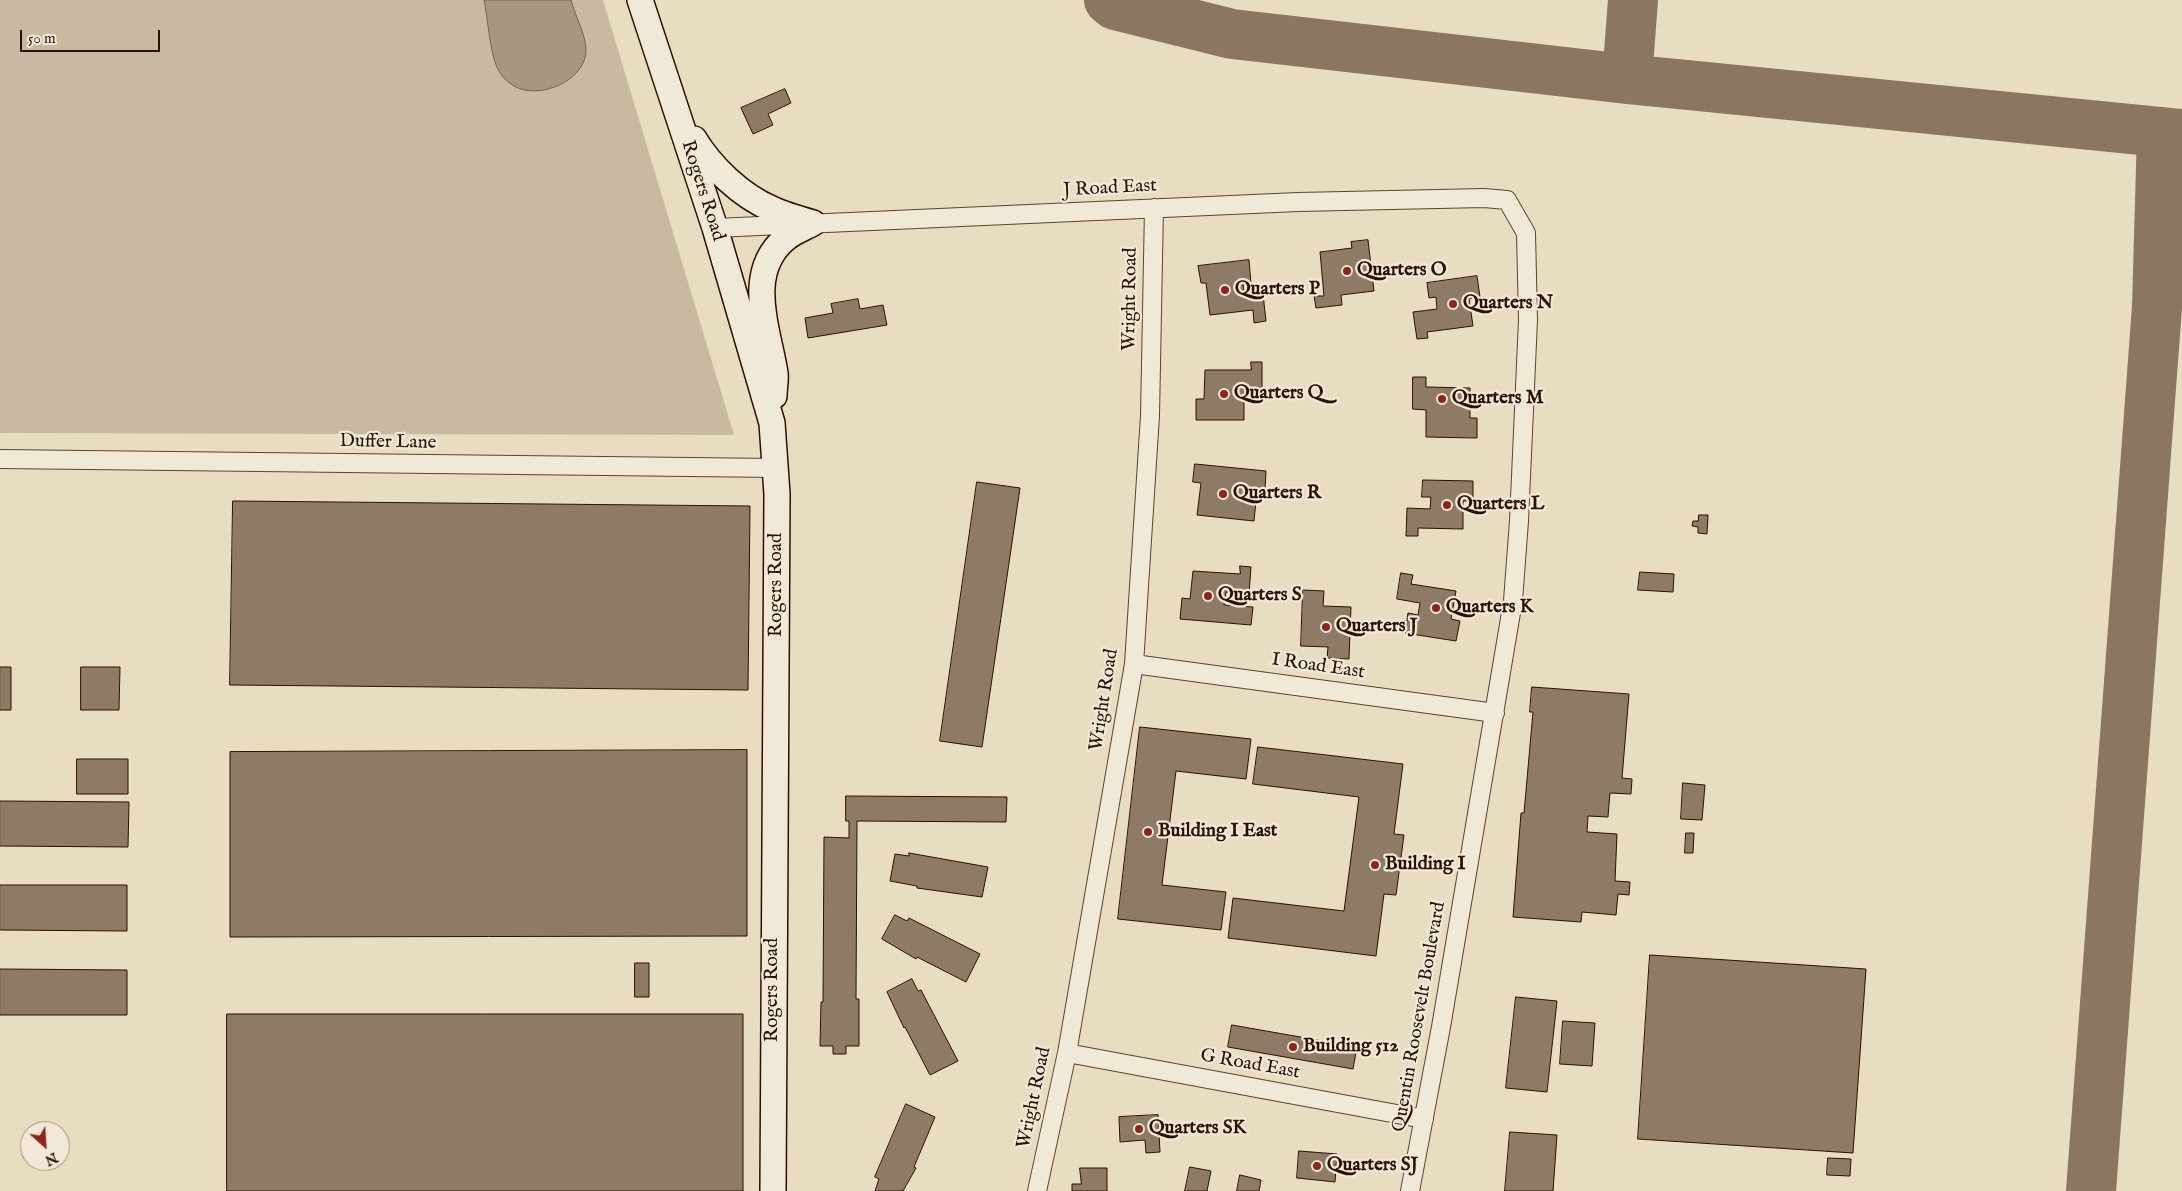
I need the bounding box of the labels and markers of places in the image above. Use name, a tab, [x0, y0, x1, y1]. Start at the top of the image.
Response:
place label: Quarters O	[1357, 260, 1446, 282]
marker: Quarters O	[1341, 265, 1353, 277]
place label: Quarters P	[1235, 279, 1320, 301]
marker: Quarters P	[1219, 284, 1231, 296]
place label: Quarters N	[1463, 293, 1553, 315]
marker: Quarters N	[1447, 298, 1459, 310]
place label: Quarters Q	[1234, 383, 1323, 405]
marker: Quarters Q	[1218, 388, 1230, 400]
place label: Quarters M	[1452, 388, 1544, 410]
marker: Quarters M	[1436, 393, 1448, 405]
place label: Quarters R	[1233, 483, 1321, 505]
marker: Quarters R	[1217, 488, 1229, 500]
place label: Quarters L	[1457, 494, 1544, 516]
marker: Quarters L	[1441, 499, 1453, 511]
place label: Quarters S	[1218, 585, 1301, 607]
marker: Quarters S	[1202, 590, 1214, 602]
place label: Quarters K	[1446, 597, 1533, 619]
marker: Quarters K	[1430, 602, 1442, 614]
place label: Quarters J	[1336, 616, 1417, 638]
marker: Quarters J	[1320, 621, 1332, 633]
place label: Building I East	[1158, 821, 1277, 843]
marker: Building I East	[1142, 826, 1154, 838]
place label: Building I	[1385, 854, 1466, 876]
marker: Building I	[1369, 859, 1381, 871]
place label: Building 512	[1303, 1036, 1398, 1058]
marker: Building 512	[1287, 1041, 1299, 1053]
place label: Quarters SK	[1149, 1118, 1246, 1140]
marker: Quarters SK	[1133, 1123, 1145, 1135]
place label: Quarters SJ	[1327, 1155, 1418, 1177]
marker: Quarters SJ	[1311, 1160, 1323, 1172]

